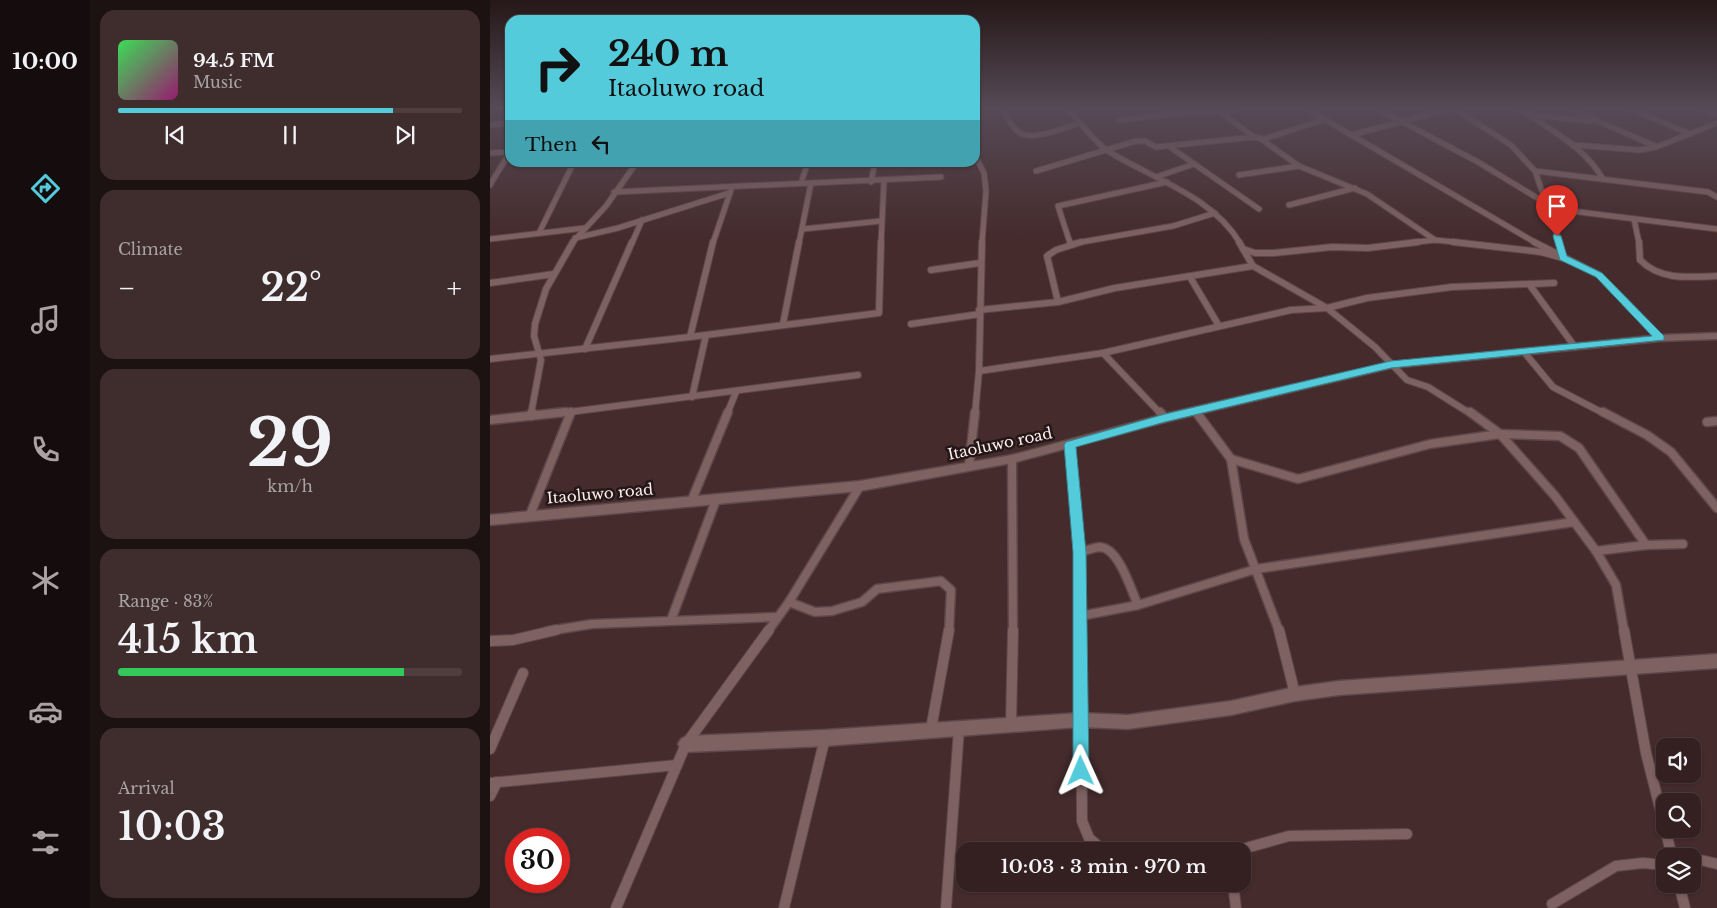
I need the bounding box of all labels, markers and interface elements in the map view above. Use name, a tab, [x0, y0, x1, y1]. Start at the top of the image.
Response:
text: 240 m	[608, 32, 728, 75]
icon: right	[525, 35, 590, 100]
text: 10:00	[12, 48, 78, 75]
text: 94.5 FM	[193, 49, 275, 72]
text: Music	[193, 72, 242, 92]
text: Itaoluwo road	[608, 75, 764, 102]
icon: previous	[161, 121, 189, 149]
icon: pause	[276, 121, 304, 149]
icon: next	[391, 121, 419, 149]
icon: left	[587, 130, 615, 158]
text: Then	[525, 133, 577, 156]
icon: directions	[28, 171, 63, 206]
pin	[1536, 185, 1578, 236]
icon: arrive	[1543, 192, 1571, 220]
text: Climate	[118, 239, 183, 259]
text: 22°	[260, 264, 322, 311]
text: −	[118, 271, 136, 306]
text: +	[447, 271, 462, 306]
icon: music	[28, 302, 63, 337]
text: 29	[247, 403, 333, 484]
street label: Itaoluwo road	[946, 423, 1054, 464]
icon: phone	[28, 432, 63, 467]
text: km/h	[267, 476, 313, 496]
street label: Itaoluwo road	[546, 479, 654, 508]
icon: climate	[28, 563, 63, 598]
text: Range · 83%	[118, 591, 213, 611]
text: 415 km	[118, 616, 258, 663]
icon: car	[28, 694, 63, 729]
map controls	[1656, 738, 1701, 893]
button: sound	[1656, 738, 1701, 783]
position arrow	[1054, 744, 1106, 796]
text: Arrival	[118, 778, 175, 798]
button: search	[1656, 793, 1701, 838]
text: 10:03	[118, 803, 226, 850]
icon: filters	[28, 825, 63, 860]
speed limit sign: 30	[505, 828, 570, 893]
button: layers	[1656, 848, 1701, 893]
text: 10:03 · 3 min · 970 m	[1000, 855, 1207, 878]

